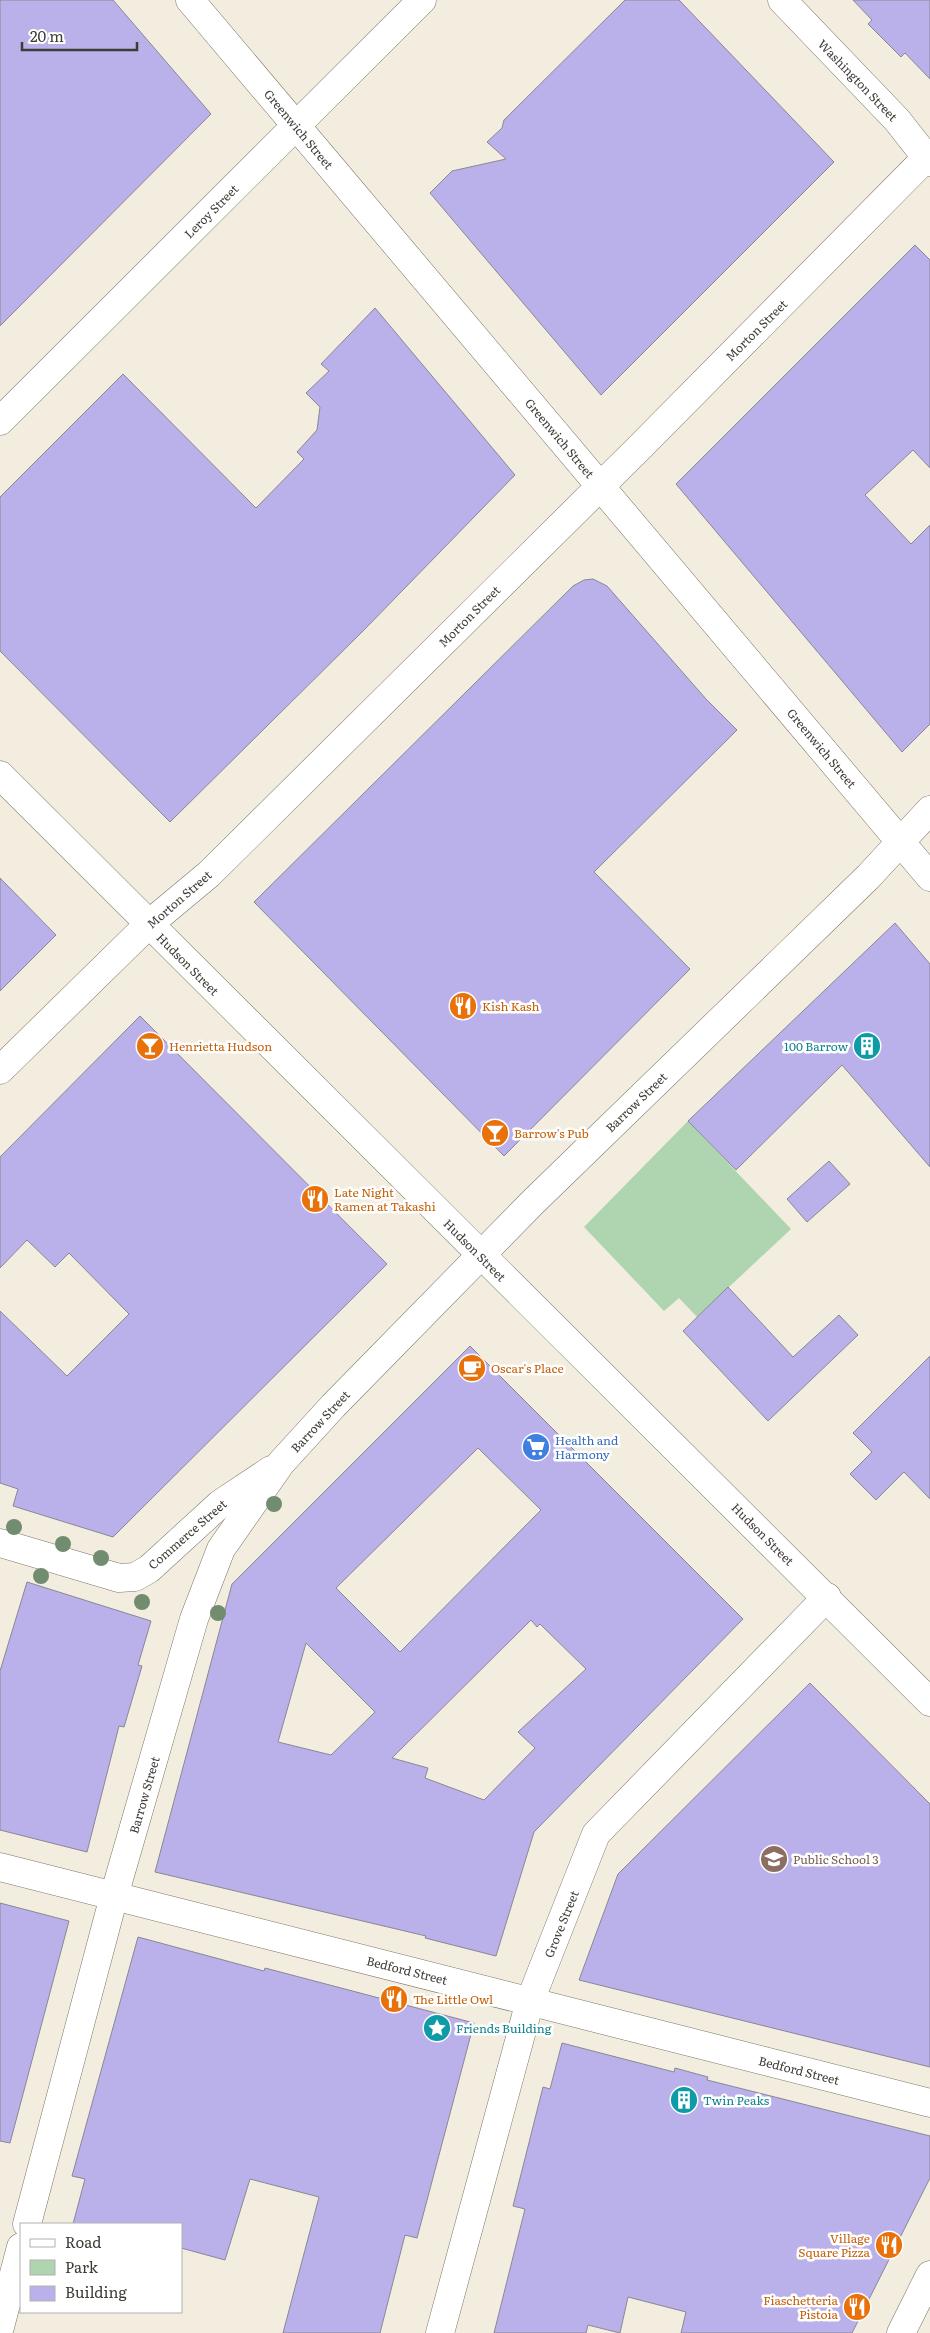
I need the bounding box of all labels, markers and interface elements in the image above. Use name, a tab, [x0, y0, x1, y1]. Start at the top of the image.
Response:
scale bar	[22, 20, 138, 52]
text: 20 m	[30, 24, 64, 47]
street label: Washington Street	[814, 35, 902, 125]
street label: Greenwich Street	[260, 85, 338, 173]
street label: Leroy Street	[180, 180, 242, 242]
street label: Morton Street	[721, 295, 791, 365]
street label: Greenwich Street	[521, 394, 599, 482]
street label: Morton Street	[434, 581, 504, 651]
street label: Greenwich Street	[783, 704, 861, 792]
street label: Morton Street	[143, 866, 215, 932]
street label: Hudson Street	[153, 929, 223, 999]
restaurant icon: Kish Kash	[448, 991, 478, 1021]
place label: Kish Kash	[482, 997, 539, 1015]
bar icon: Henrietta Hudson	[135, 1031, 165, 1061]
building icon: 100 Barrow	[852, 1031, 882, 1061]
place label: Henrietta Hudson	[169, 1037, 272, 1055]
place label: 100 Barrow	[784, 1037, 849, 1055]
street label: Barrow Street	[601, 1068, 671, 1136]
bar icon: Barrow's Pub	[480, 1118, 510, 1148]
place label: Barrow's Pub	[514, 1124, 589, 1142]
place label: Late Night Ramen at Takashi	[334, 1183, 436, 1215]
restaurant icon: Late Night Ramen at Takashi	[300, 1184, 330, 1214]
street label: Hudson Street	[440, 1215, 510, 1285]
cafe icon: Oscar's Place	[457, 1353, 487, 1383]
place label: Oscar's Place	[491, 1359, 564, 1377]
street label: Barrow Street	[286, 1386, 354, 1456]
place label: Health and Harmony	[555, 1431, 619, 1463]
supermarket icon: Health and Harmony	[521, 1432, 551, 1462]
street label: Commerce Street	[144, 1495, 230, 1573]
street label: Hudson Street	[728, 1499, 798, 1569]
street label: Barrow Street	[124, 1754, 164, 1836]
school or university icon: Public School 3	[759, 1844, 789, 1874]
place label: Public School 3	[793, 1850, 879, 1868]
street label: Grove Street	[539, 1887, 583, 1960]
street label: Bedford Street	[365, 1951, 449, 1989]
restaurant icon: The Little Owl	[379, 1984, 409, 2014]
place label: The Little Owl	[413, 1990, 493, 2008]
place icon: Friends Building	[422, 2013, 452, 2043]
place label: Friends Building	[456, 2019, 552, 2037]
street label: Bedford Street	[757, 2051, 841, 2089]
building icon: Twin Peaks	[669, 2085, 699, 2115]
place label: Twin Peaks	[703, 2091, 770, 2109]
legend	[20, 2223, 182, 2313]
place label: Village Square Pizza	[798, 2229, 871, 2261]
text: Road	[65, 2230, 101, 2253]
restaurant icon: Village Square Pizza	[874, 2230, 904, 2260]
text: Park	[65, 2255, 99, 2278]
text: Building	[65, 2280, 127, 2303]
place label: Fiaschetteria Pistoia	[763, 2291, 839, 2323]
restaurant icon: Fiaschetteria Pistoia	[842, 2292, 872, 2322]

